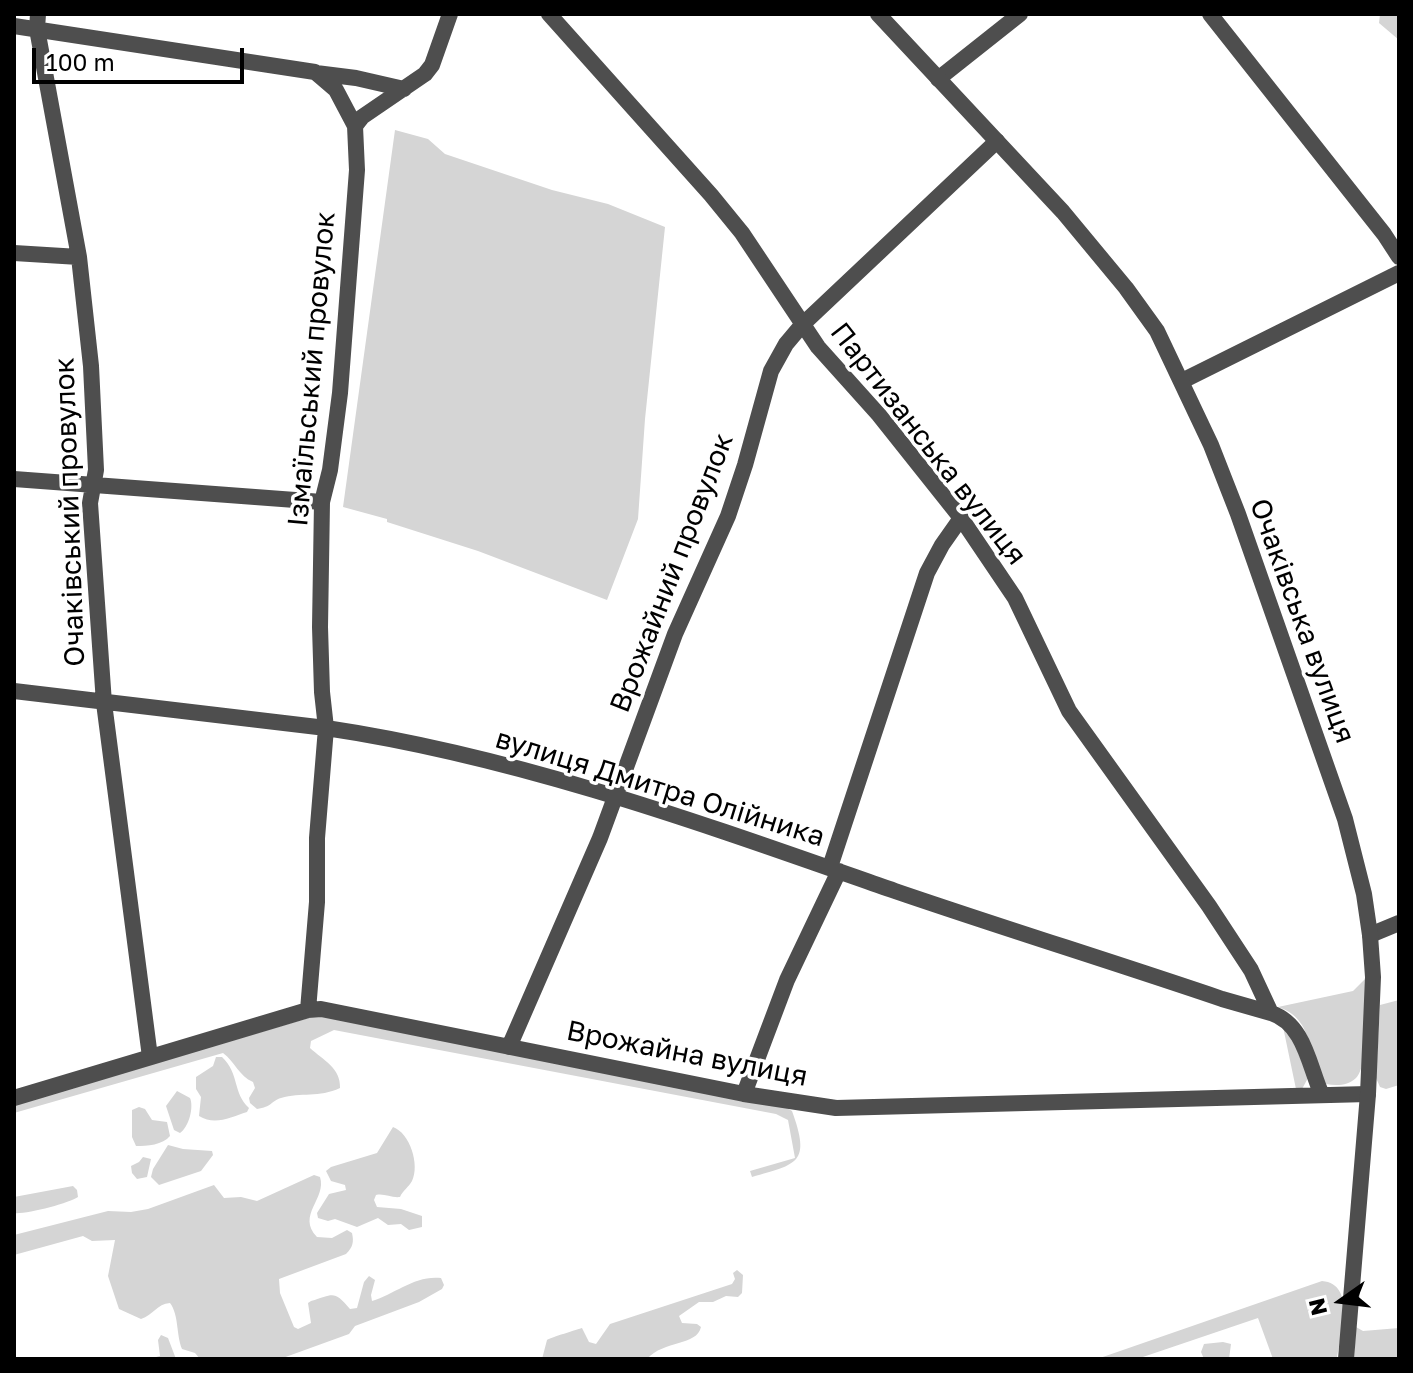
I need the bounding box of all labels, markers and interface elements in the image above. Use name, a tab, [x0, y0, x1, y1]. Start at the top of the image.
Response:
scale bar	[36, 32, 248, 82]
text: 100 m	[46, 47, 115, 76]
street label: Ізмаїльський провулок	[281, 210, 343, 528]
street label: Партизанська вулиця	[823, 316, 1033, 572]
street label: Очаківський провулок	[48, 357, 92, 667]
street label: Врожайний провулок	[603, 429, 741, 717]
street label: Очаківська вулиця	[1242, 494, 1362, 748]
street label: вулиця Дмитра Олійника	[491, 722, 829, 854]
street label: Врожайна вулиця	[564, 1014, 810, 1094]
north arrow	[1301, 1261, 1381, 1341]
text: N	[1302, 1296, 1332, 1318]

